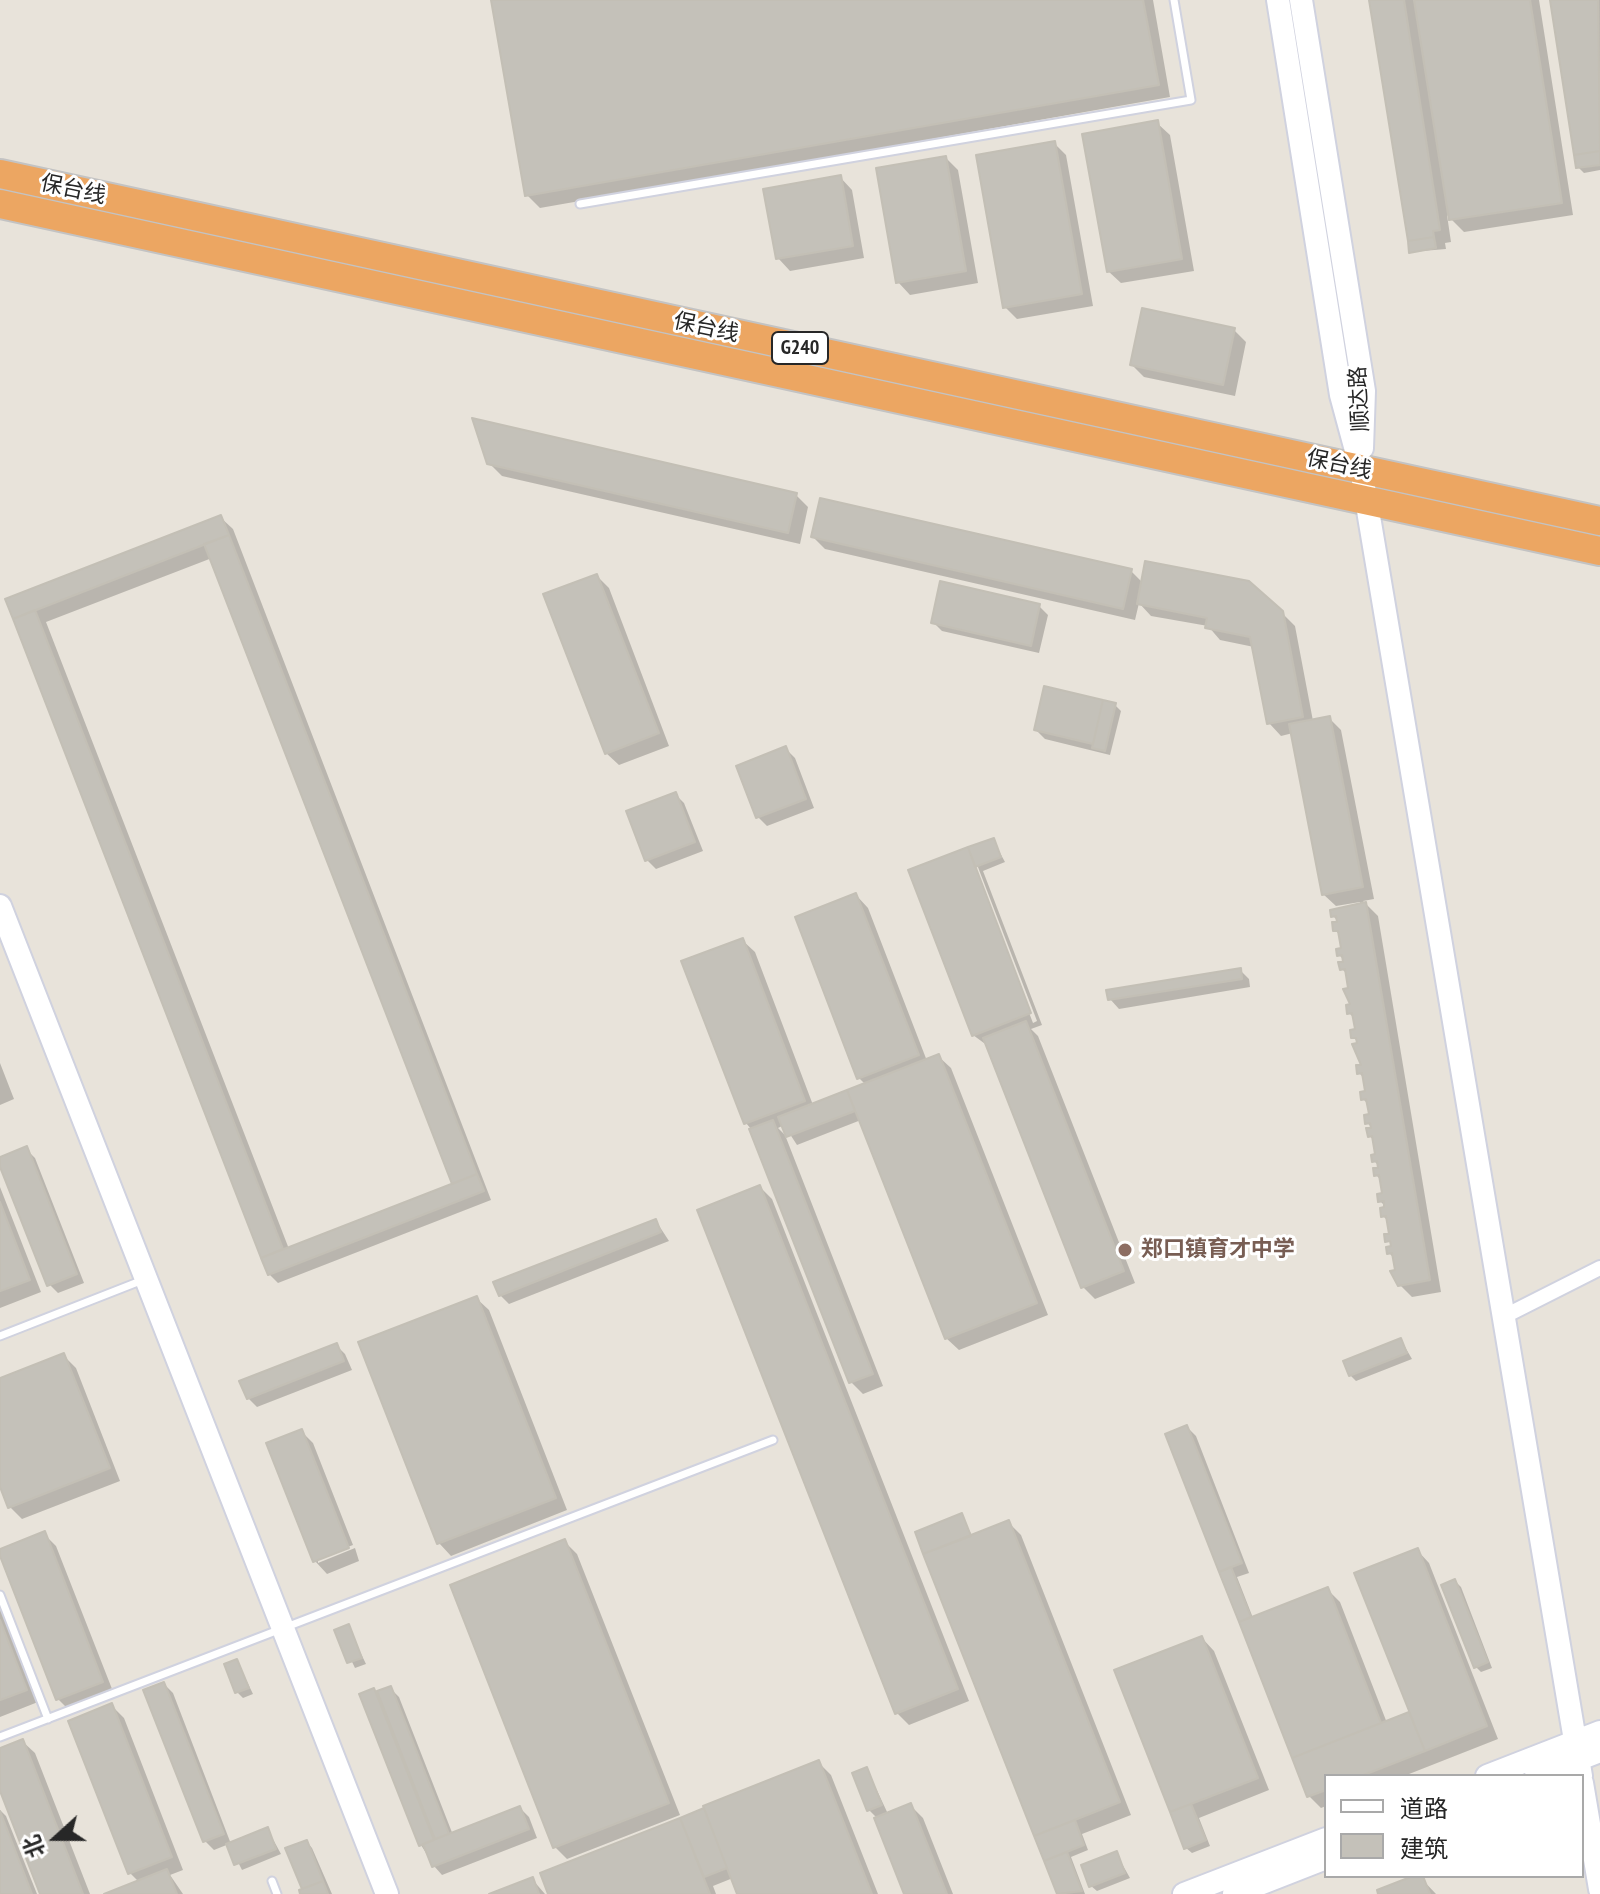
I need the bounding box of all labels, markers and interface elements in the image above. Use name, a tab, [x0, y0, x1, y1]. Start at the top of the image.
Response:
street label: 保台线	[38, 170, 108, 210]
street label: 保台线	[671, 308, 741, 348]
road number: G240	[772, 332, 828, 364]
street label: 顺达路	[1345, 365, 1375, 433]
street label: 保台线	[1304, 445, 1374, 485]
place label: 郑口镇育才中学	[1141, 1237, 1295, 1263]
marker: 郑口镇育才中学	[1116, 1241, 1134, 1259]
legend	[1324, 1774, 1584, 1878]
text: 道路	[1400, 1793, 1448, 1824]
north arrow	[16, 1798, 96, 1878]
text: 北	[17, 1831, 51, 1862]
text: 建筑	[1400, 1833, 1448, 1864]

